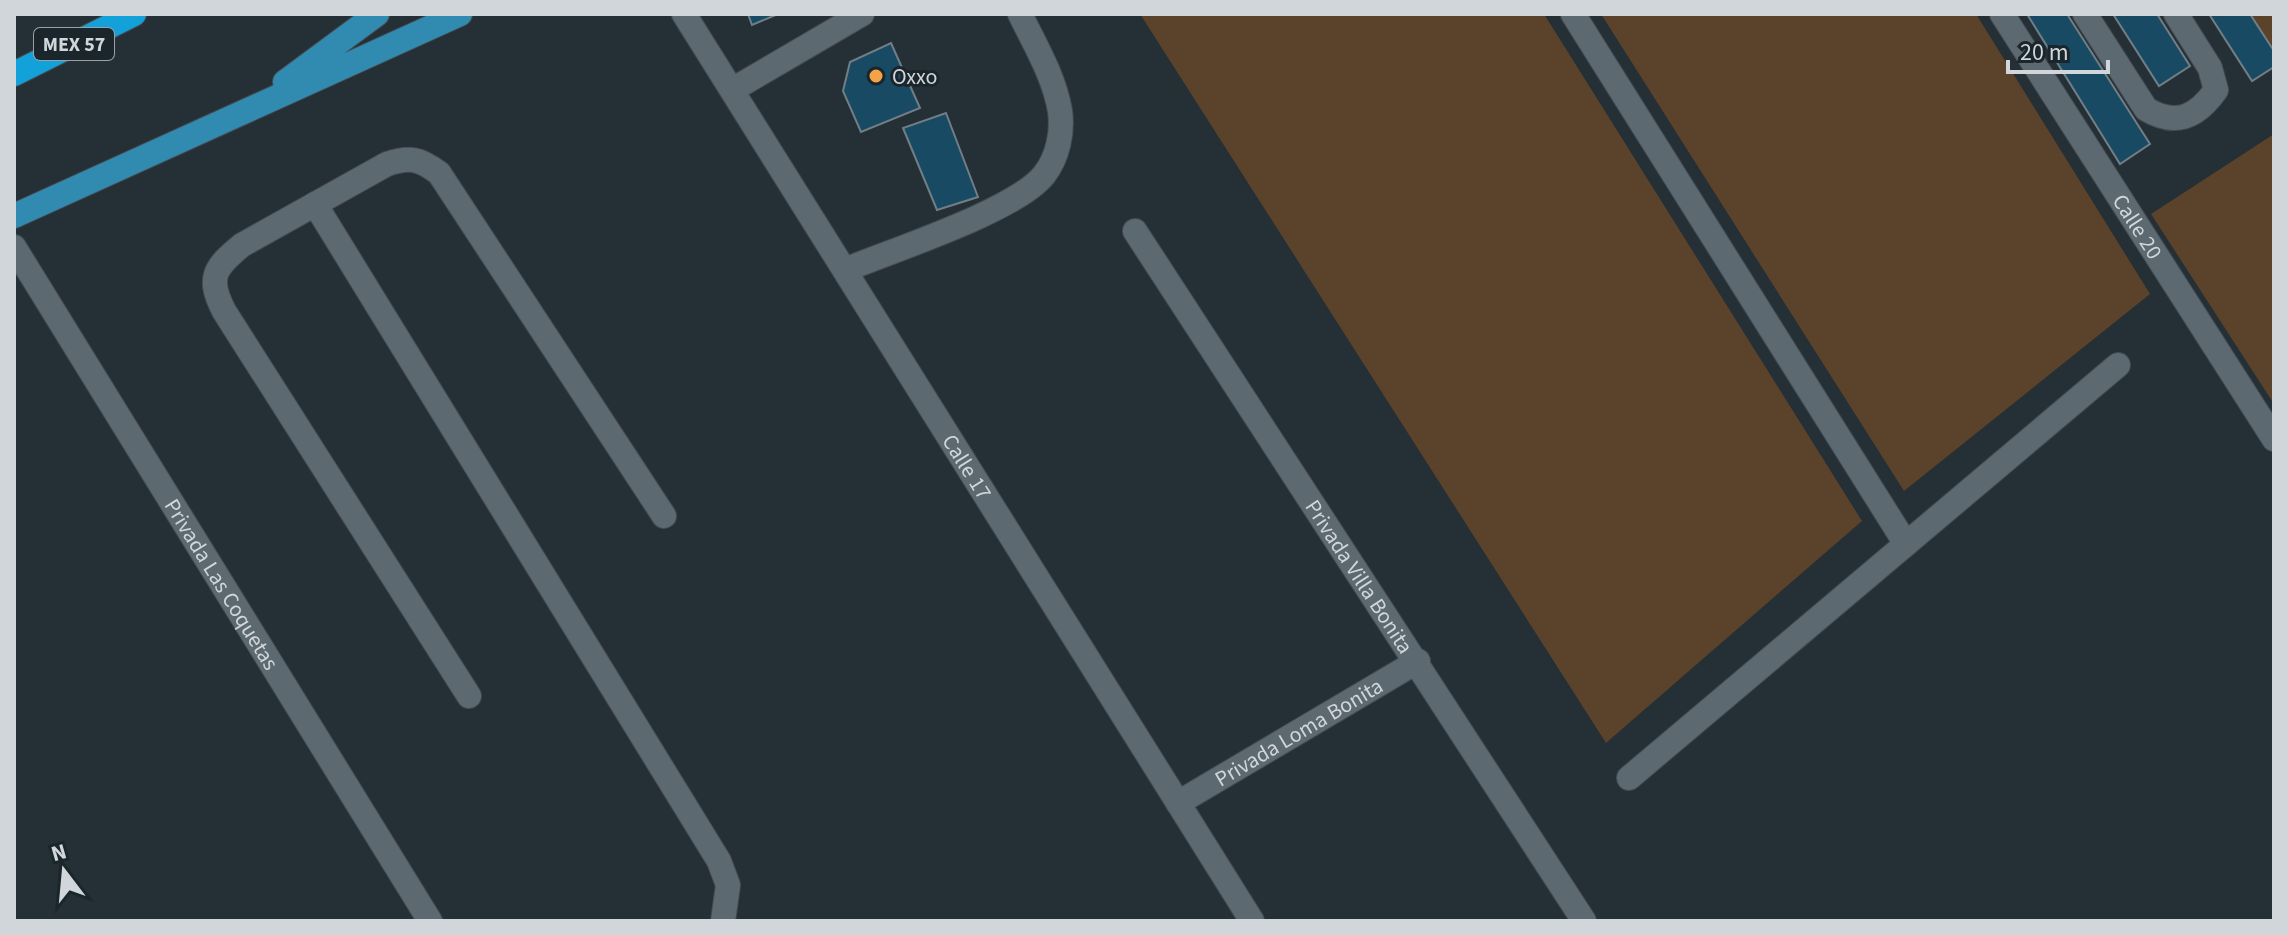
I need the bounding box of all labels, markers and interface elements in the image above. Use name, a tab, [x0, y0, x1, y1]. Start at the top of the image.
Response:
scale bar	[2008, 24, 2108, 74]
road number: MEX 57	[34, 28, 114, 60]
text: 20 m	[2020, 35, 2069, 70]
place label: Oxxo	[892, 61, 937, 93]
marker: Oxxo	[867, 67, 885, 85]
street label: Calle 20	[2104, 188, 2170, 266]
street label: Calle 17	[934, 428, 999, 506]
street label: Privada Las Coquetas	[156, 493, 286, 676]
street label: Privada Villa Bonita	[1297, 494, 1421, 660]
street label: Privada Loma Bonita	[1209, 670, 1389, 795]
north arrow	[24, 831, 104, 911]
text: N	[47, 835, 70, 870]

